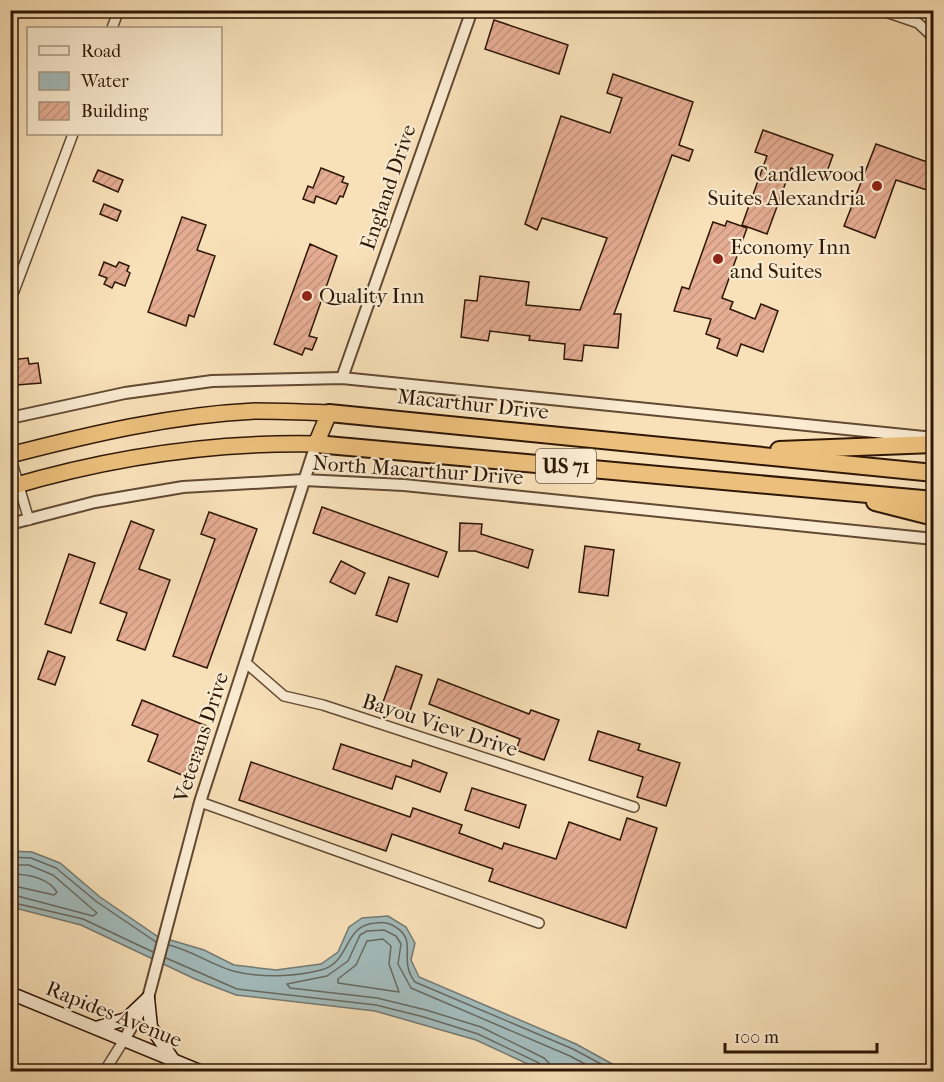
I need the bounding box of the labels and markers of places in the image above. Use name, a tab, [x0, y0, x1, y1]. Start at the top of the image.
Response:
place label: Candlewood Suites Alexandria	[708, 162, 866, 210]
marker: Candlewood Suites Alexandria	[870, 179, 884, 193]
place label: Economy Inn and Suites	[730, 235, 850, 283]
marker: Economy Inn and Suites	[711, 252, 725, 266]
place label: Quality Inn	[319, 284, 424, 308]
marker: Quality Inn	[300, 289, 314, 303]

